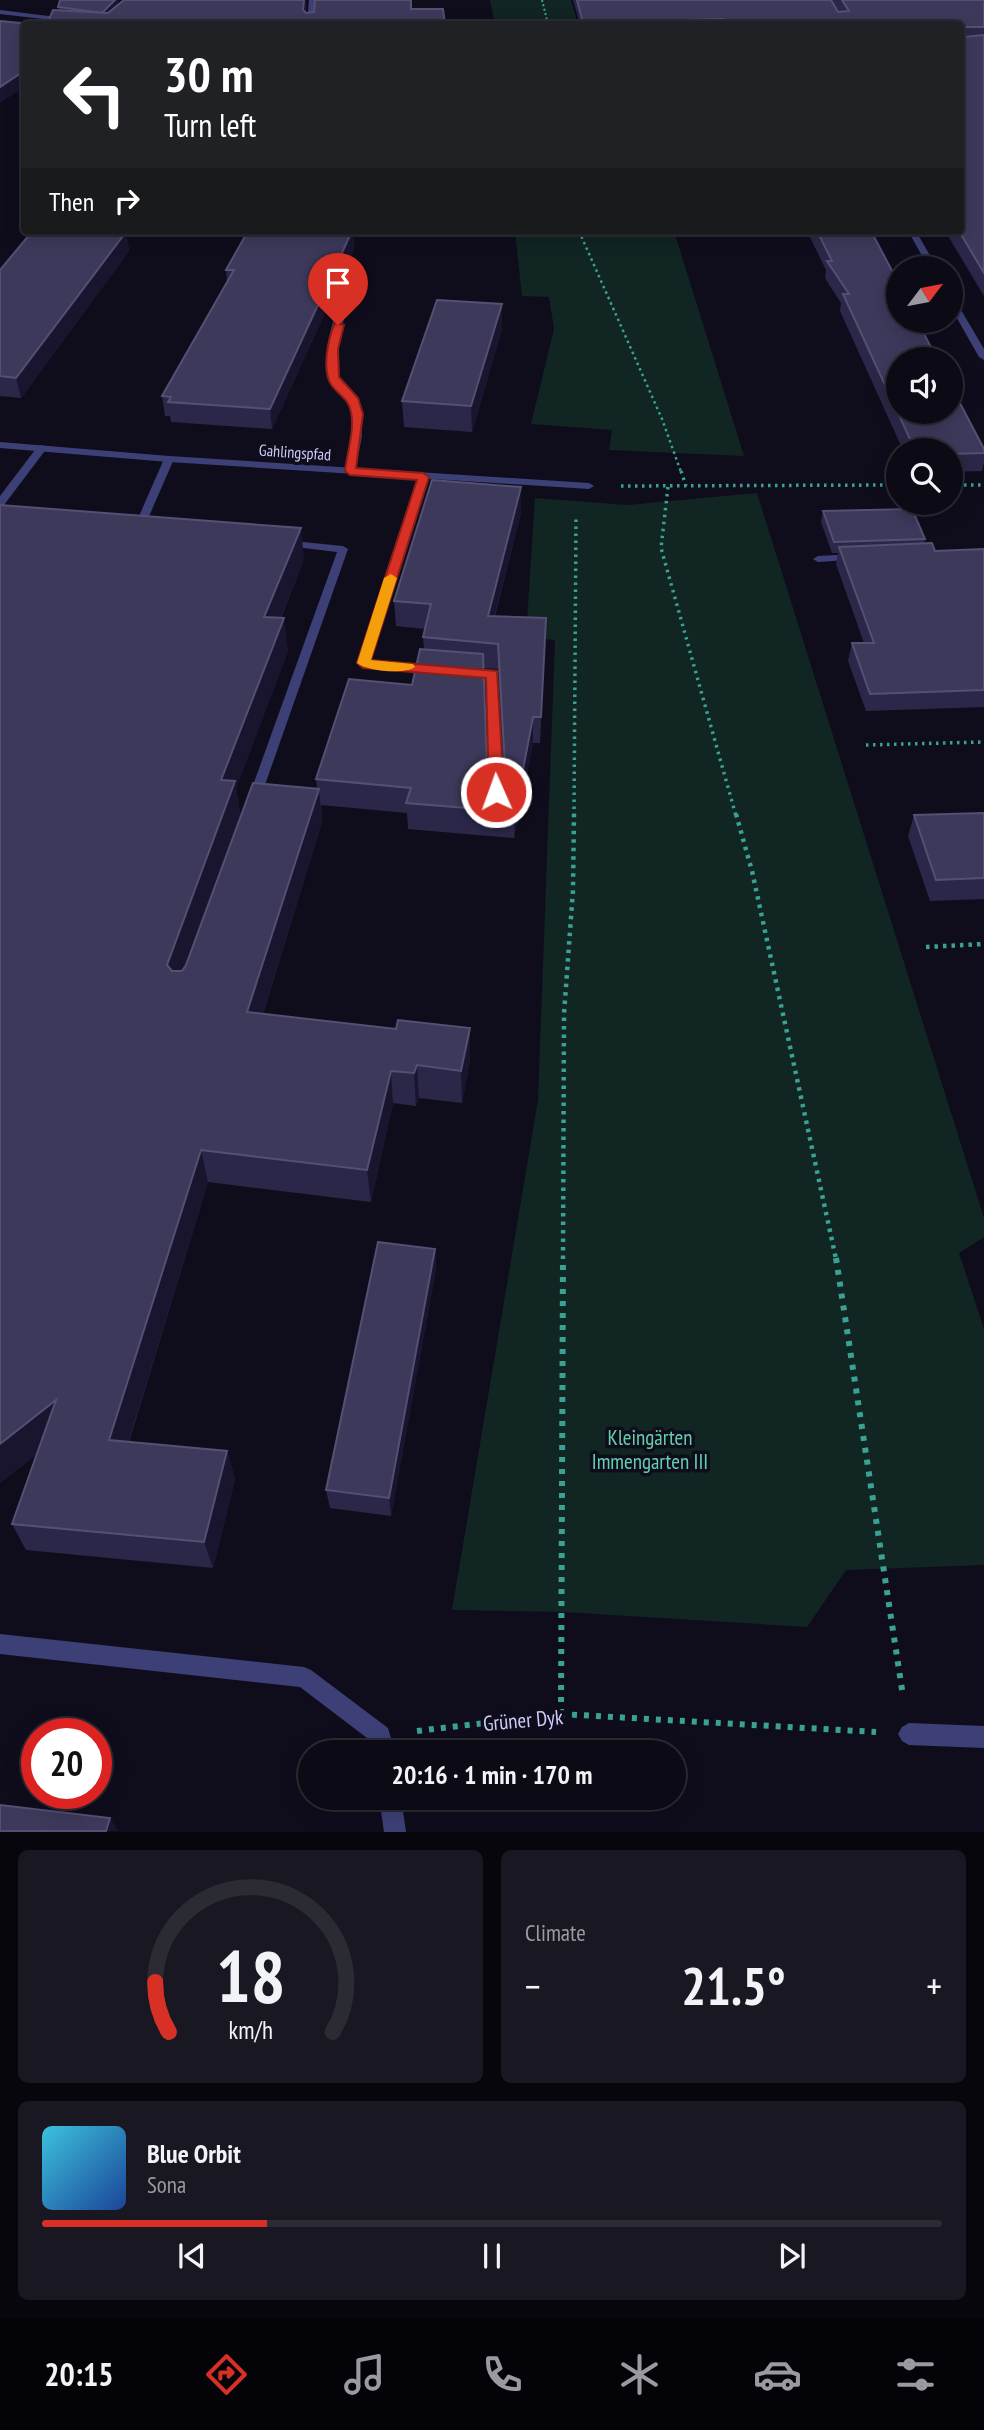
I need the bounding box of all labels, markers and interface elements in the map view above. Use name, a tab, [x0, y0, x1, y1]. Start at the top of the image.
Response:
text: 30 m	[164, 42, 253, 106]
icon: left	[49, 49, 140, 140]
text: Turn left	[164, 104, 256, 146]
icon: right	[108, 182, 146, 220]
text: Then	[49, 185, 94, 218]
pin	[308, 253, 368, 325]
north arrow	[886, 256, 962, 332]
map controls	[886, 256, 963, 515]
icon: arrive	[319, 264, 357, 302]
button: sound	[886, 347, 963, 424]
button: search	[886, 438, 963, 515]
street label: Gahlingspfad	[258, 440, 332, 464]
position arrow	[459, 755, 533, 829]
park label: Kleingärten Immengarten III	[592, 1424, 708, 1475]
street label: Grüner Dyk	[482, 1703, 564, 1737]
speed limit sign: 20	[21, 1718, 112, 1809]
text: 20:16 · 1 min · 170 m	[392, 1758, 592, 1791]
text: Climate	[525, 1918, 586, 1947]
text: 18	[216, 1929, 285, 2023]
text: 21.5°	[681, 1952, 786, 2019]
text: −	[525, 1961, 541, 2010]
text: +	[926, 1961, 942, 2010]
text: km/h	[228, 2014, 273, 2046]
text: Blue Orbit	[147, 2137, 241, 2170]
text: Sona	[147, 2170, 186, 2199]
icon: previous	[173, 2237, 211, 2275]
icon: pause	[473, 2237, 511, 2275]
icon: next	[773, 2237, 811, 2275]
icon: directions	[202, 2350, 251, 2399]
icon: music	[340, 2350, 389, 2399]
icon: phone	[478, 2350, 527, 2399]
icon: climate	[615, 2350, 664, 2399]
icon: car	[753, 2350, 802, 2399]
icon: filters	[891, 2350, 940, 2399]
text: 20:15	[44, 2353, 114, 2395]

